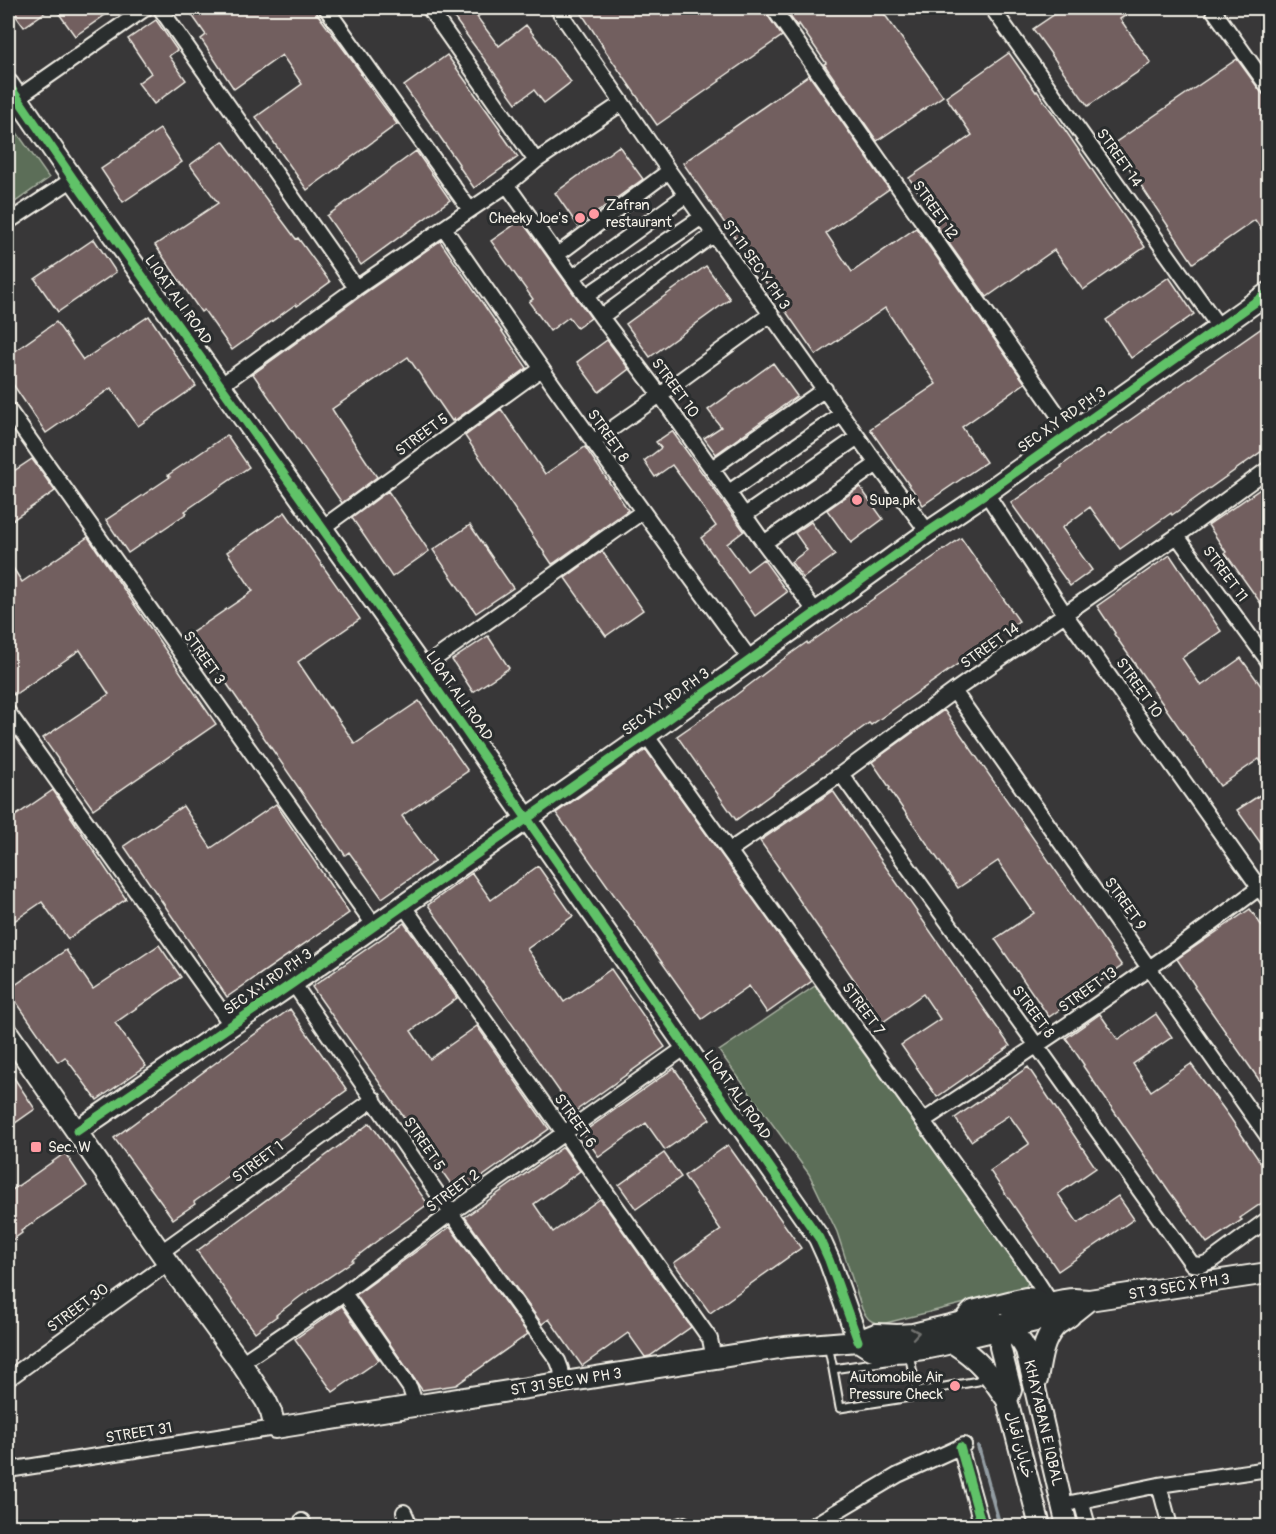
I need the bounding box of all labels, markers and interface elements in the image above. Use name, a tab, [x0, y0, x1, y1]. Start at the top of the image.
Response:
street label: STREET 14	[1092, 125, 1146, 191]
street label: STREET 12	[908, 177, 962, 243]
place label: Zafran restaurant	[606, 196, 673, 232]
marker: Zafran restaurant	[587, 207, 601, 221]
place label: Cheeky Joe's	[489, 209, 568, 228]
marker: Cheeky Joe's	[573, 211, 587, 225]
street label: ST 11 SEC Y PH 3	[718, 216, 794, 314]
street label: LIQAT ALI ROAD	[140, 252, 216, 348]
street label: STREET 10	[647, 354, 703, 422]
street label: SEC X Y RD PH 3	[1014, 383, 1110, 457]
street label: STREET 8	[583, 406, 633, 467]
street label: STREET 5	[392, 409, 452, 461]
place label: Supa.pk	[869, 491, 917, 510]
marker: Supa.pk	[850, 493, 864, 507]
street label: STREET 11	[1198, 542, 1252, 606]
street label: STREET 14	[957, 619, 1023, 673]
street label: STREET 3	[179, 627, 229, 689]
street label: LIQAT ALI ROAD	[421, 648, 497, 744]
street label: STREET 10	[1111, 654, 1167, 722]
street label: SEC X Y RD PH 3	[619, 664, 713, 740]
street label: STREET 9	[1100, 874, 1150, 934]
street label: SEC X Y RD PH 3	[220, 945, 316, 1019]
street label: STREET 13	[1055, 963, 1121, 1017]
street label: STREET 7	[837, 979, 889, 1039]
street label: STREET 8	[1008, 982, 1059, 1042]
street label: LIQAT ALI ROAD	[699, 1047, 775, 1143]
street label: STREET 6	[550, 1090, 600, 1152]
street label: STREET 5	[399, 1113, 449, 1175]
street label: STREET 1	[229, 1137, 287, 1187]
place label: Sec. W	[48, 1138, 91, 1157]
marker: Sec. W	[29, 1140, 43, 1154]
street label: STREET 2	[423, 1165, 483, 1217]
street label: ST 3 SEC X PH 3	[1127, 1270, 1231, 1304]
street label: STREET 30	[43, 1279, 113, 1337]
one-way arrow	[909, 1327, 919, 1340]
street label: KHAYABAN E IQBAL	[1019, 1358, 1067, 1488]
street label: ST 31 SEC W PH 3	[509, 1364, 623, 1400]
place label: Automobile Air Pressure Check	[849, 1368, 944, 1404]
marker: Automobile Air Pressure Check	[948, 1379, 962, 1393]
street label: خیابان اقبال	[1001, 1409, 1037, 1481]
street label: STREET 31	[104, 1418, 174, 1448]

